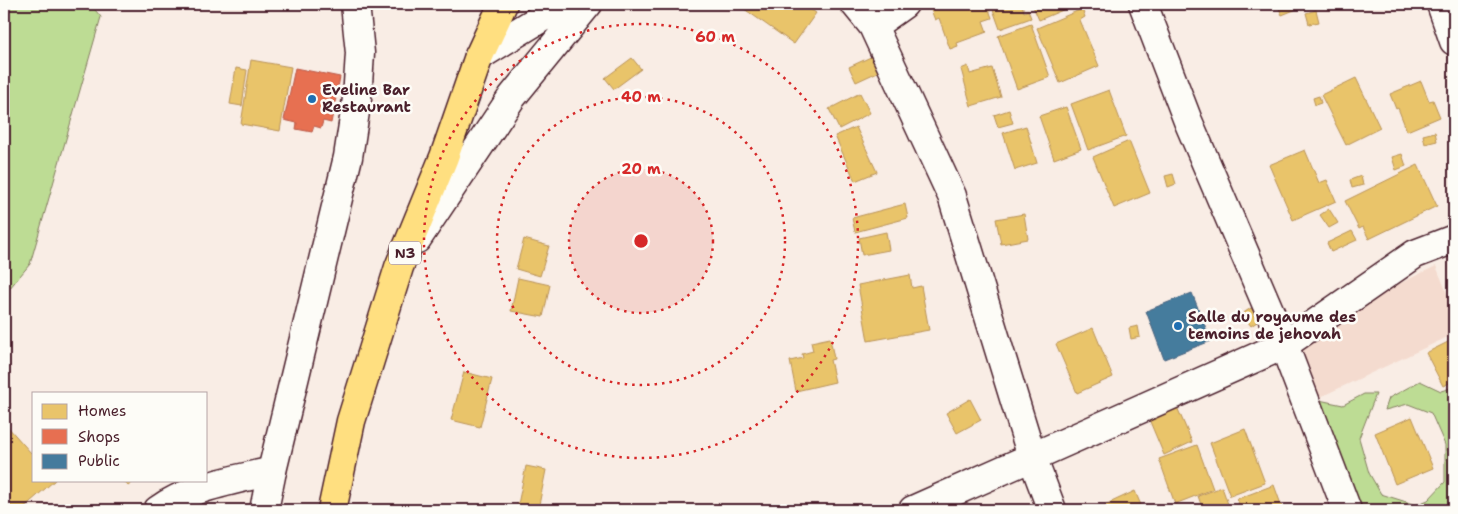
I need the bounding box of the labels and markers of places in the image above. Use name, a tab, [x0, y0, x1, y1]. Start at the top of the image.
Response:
place label: Eveline Bar Restaurant	[322, 80, 411, 117]
marker: Eveline Bar Restaurant	[306, 93, 318, 105]
centre of rings	[632, 232, 650, 250]
place label: Salle du royaume des temoins de jehovah	[1188, 307, 1356, 344]
marker: Salle du royaume des temoins de jehovah	[1172, 320, 1184, 332]

